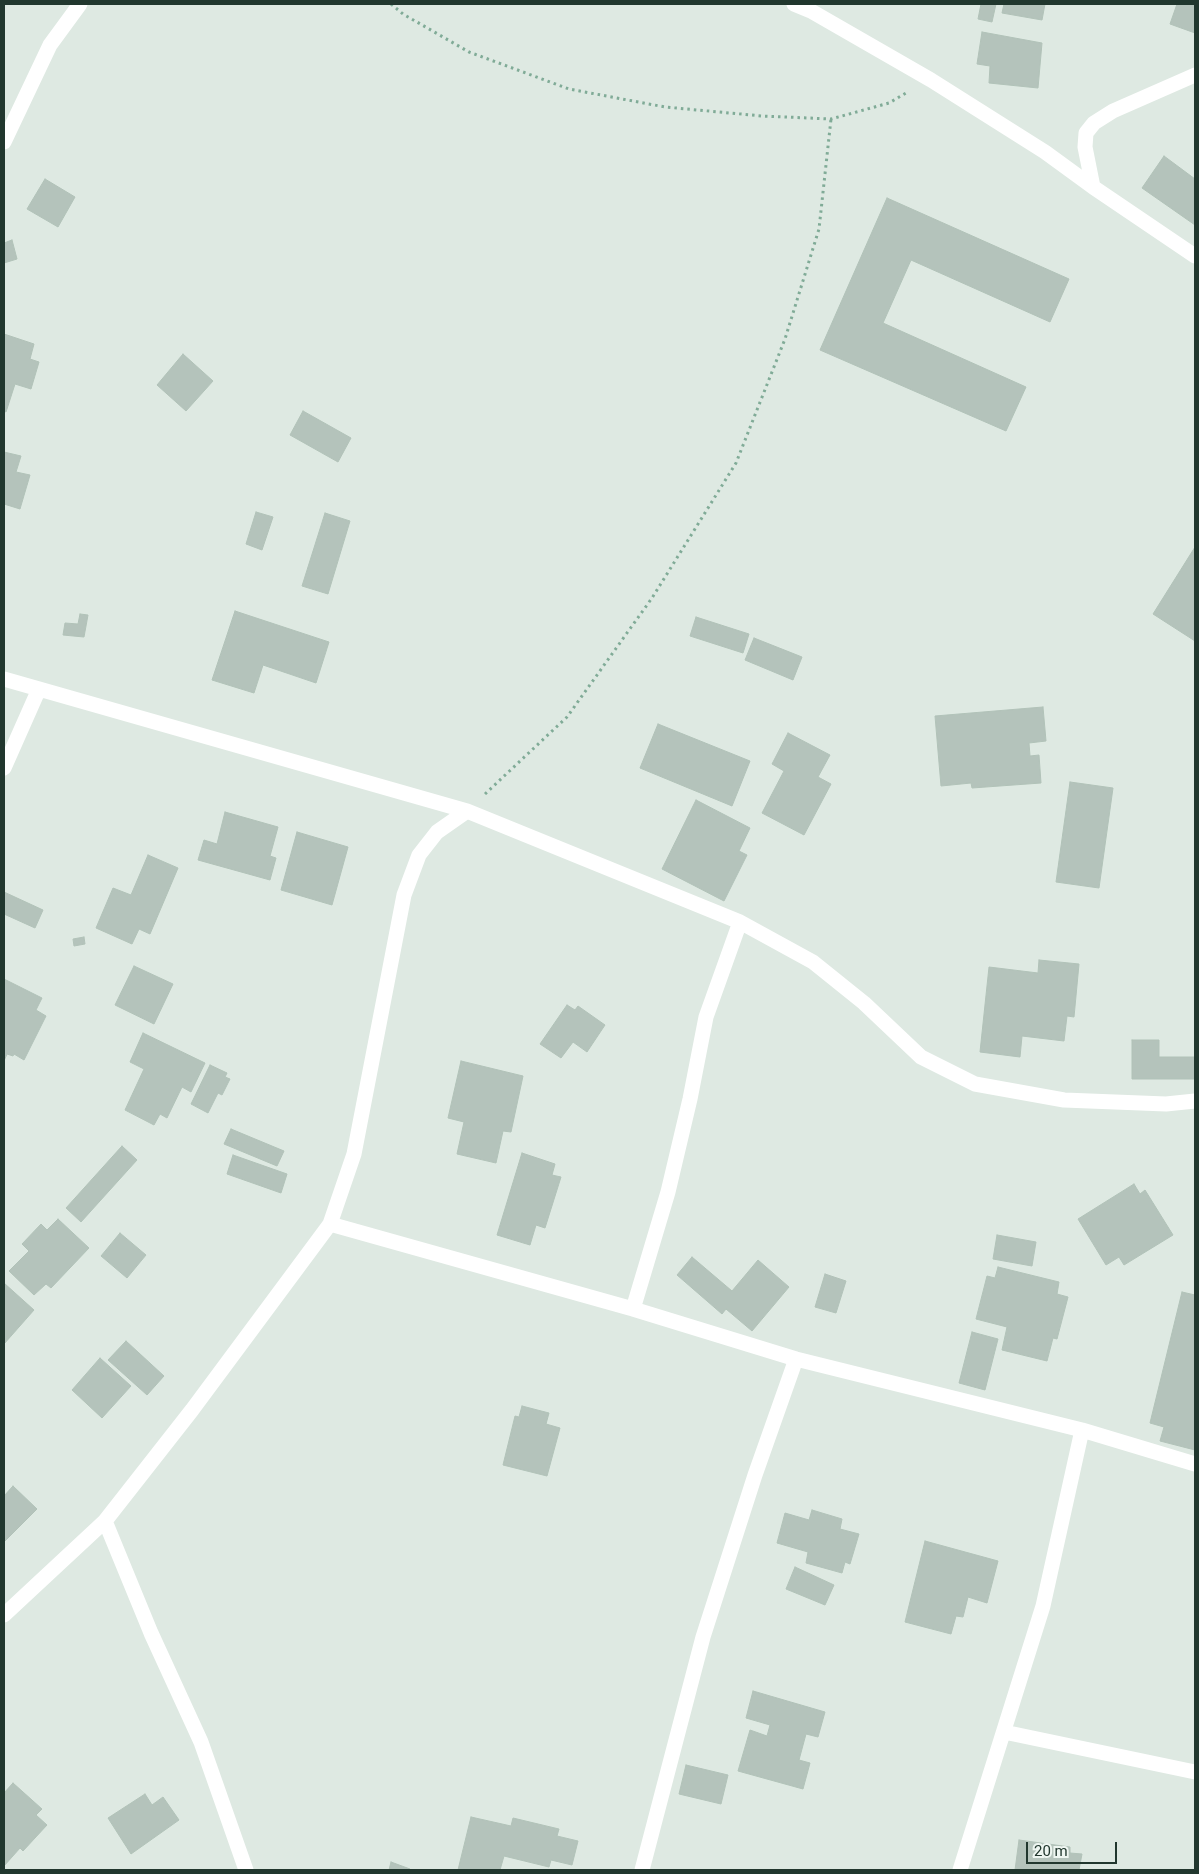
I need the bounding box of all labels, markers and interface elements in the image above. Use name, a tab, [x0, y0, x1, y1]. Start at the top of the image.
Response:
scale bar	[1029, 1832, 1120, 1864]
text: 20 m	[1034, 1842, 1068, 1860]

